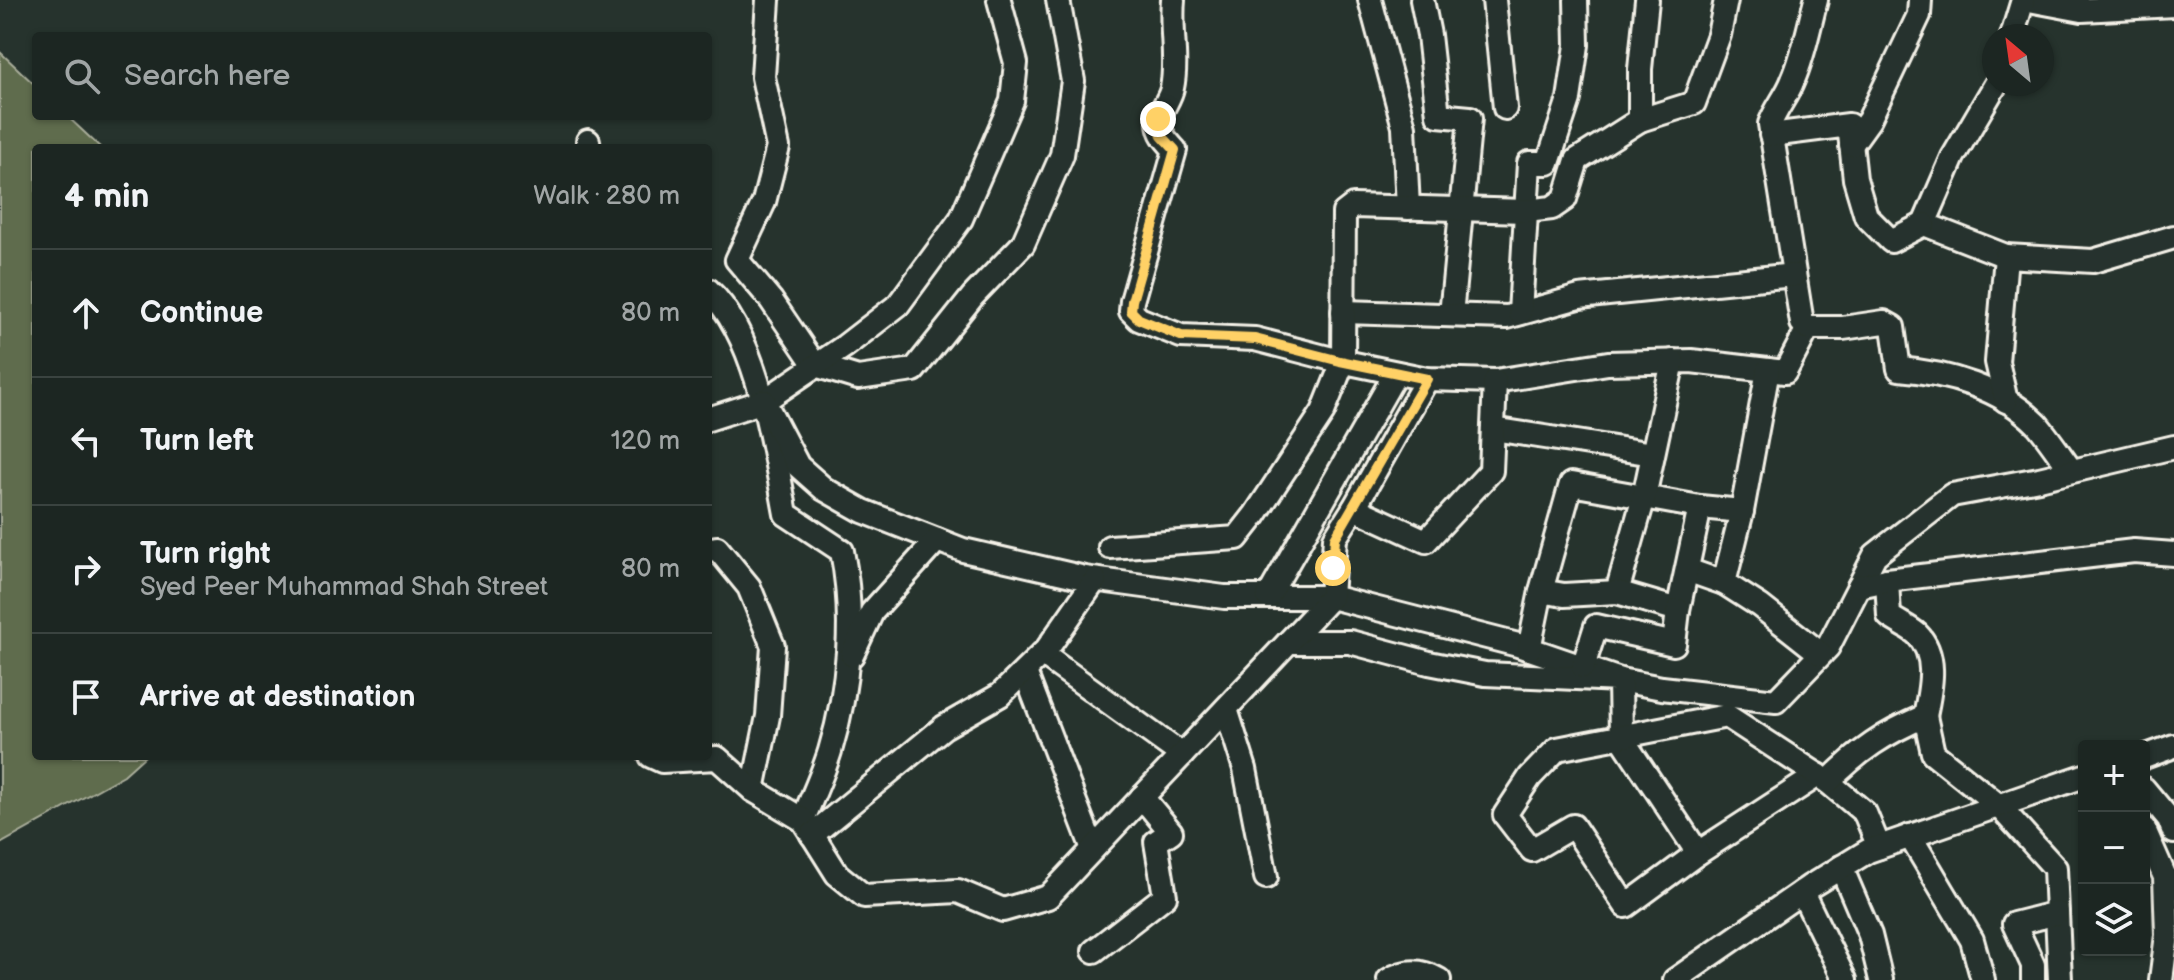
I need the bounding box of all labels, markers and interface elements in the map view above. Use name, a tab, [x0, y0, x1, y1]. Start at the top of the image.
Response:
north arrow	[1982, 24, 2054, 96]
search box	[32, 32, 712, 120]
icon: search	[60, 54, 104, 98]
text: Search here	[124, 58, 290, 94]
route end	[1140, 101, 1176, 137]
text: 4 min	[64, 176, 150, 217]
text: Walk · 280 m	[533, 181, 680, 212]
icon: ahead	[64, 291, 108, 335]
text: Continue	[140, 295, 263, 331]
text: 80 m	[621, 298, 680, 329]
icon: left	[64, 419, 108, 463]
text: Turn left	[140, 423, 254, 459]
text: 120 m	[611, 426, 680, 457]
text: Turn right	[140, 536, 271, 572]
icon: right	[64, 547, 108, 591]
route start	[1315, 550, 1351, 586]
text: 80 m	[621, 554, 680, 585]
text: Syed Peer Muhammad Shah Street	[140, 572, 548, 603]
icon: arrive	[64, 675, 108, 719]
text: Arrive at destination	[140, 679, 416, 715]
map controls	[2078, 740, 2150, 956]
button: +	[2078, 740, 2150, 812]
button: −	[2078, 812, 2150, 884]
button: layers	[2078, 884, 2150, 956]

